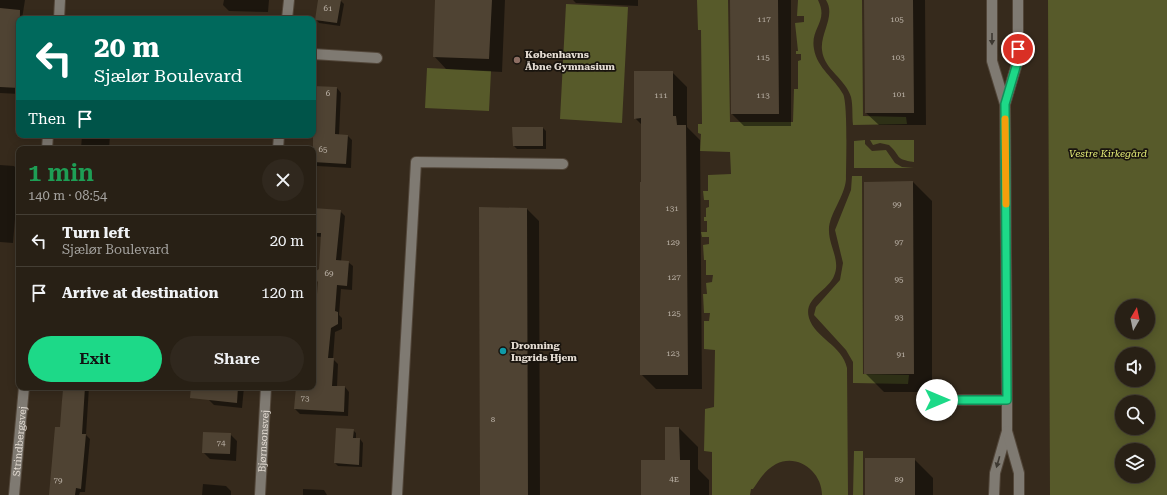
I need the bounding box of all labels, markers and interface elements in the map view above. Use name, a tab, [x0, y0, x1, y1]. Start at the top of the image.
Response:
house number: 61	[324, 4, 333, 13]
house number: 117	[757, 15, 771, 24]
house number: 105	[890, 15, 904, 24]
text: 20 m	[94, 31, 159, 64]
icon: left	[28, 32, 80, 84]
pin	[1001, 32, 1035, 66]
one-way arrow	[989, 33, 995, 46]
icon: arrive	[1007, 38, 1029, 60]
place label: Københavns Åbne Gymnasium	[525, 49, 615, 72]
house number: 115	[756, 53, 770, 62]
house number: 103	[891, 53, 905, 62]
marker: Københavns Åbne Gymnasium	[512, 55, 522, 65]
text: Sjælør Boulevard	[94, 65, 242, 86]
house number: 6	[326, 89, 331, 98]
house number: 101	[892, 90, 906, 99]
house number: 111	[654, 91, 668, 100]
house number: 113	[756, 91, 770, 100]
icon: arrive	[74, 108, 96, 130]
text: Then	[28, 110, 66, 128]
house number: 65	[319, 145, 328, 154]
park label: Vestre Kirkegård	[1069, 148, 1147, 159]
text: 1 min	[28, 159, 94, 187]
button: close	[262, 159, 304, 201]
text: 140 m · 08:54	[28, 188, 107, 203]
house number: 99	[893, 200, 902, 209]
house number: 131	[665, 204, 679, 213]
text: Turn left	[62, 224, 130, 242]
icon: left	[28, 230, 50, 252]
text: 20 m	[270, 232, 304, 250]
house number: 129	[666, 238, 680, 247]
house number: 97	[895, 238, 904, 247]
text: Sjælør Boulevard	[62, 242, 169, 257]
house number: 69	[325, 269, 334, 278]
house number: 127	[667, 273, 681, 282]
house number: 95	[895, 275, 904, 284]
icon: arrive	[28, 282, 50, 304]
text: Arrive at destination	[62, 284, 218, 302]
text: 120 m	[261, 284, 304, 302]
north arrow	[1115, 299, 1155, 339]
map controls	[1115, 299, 1155, 483]
house number: 125	[667, 309, 681, 318]
house number: 93	[895, 313, 904, 322]
button: Exit	[28, 336, 162, 382]
button: Share	[170, 336, 304, 382]
place label: Dronning Ingrids Hjem	[511, 340, 577, 363]
marker: Dronning Ingrids Hjem	[498, 346, 508, 356]
button: sound	[1115, 347, 1155, 387]
house number: 123	[666, 349, 680, 358]
house number: 91	[897, 350, 906, 359]
position arrow	[916, 379, 958, 421]
house number: 73	[301, 394, 310, 403]
button: search	[1115, 395, 1155, 435]
street label: Strindbergsvej	[10, 406, 28, 477]
street label: Bjørnsonsvej	[256, 410, 270, 473]
house number: 8	[491, 415, 496, 424]
house number: 74	[217, 439, 226, 448]
button: layers	[1115, 443, 1155, 483]
one-way arrow	[994, 456, 1000, 469]
house number: 4E	[669, 475, 679, 484]
house number: 89	[895, 475, 904, 484]
house number: 79	[54, 476, 63, 485]

